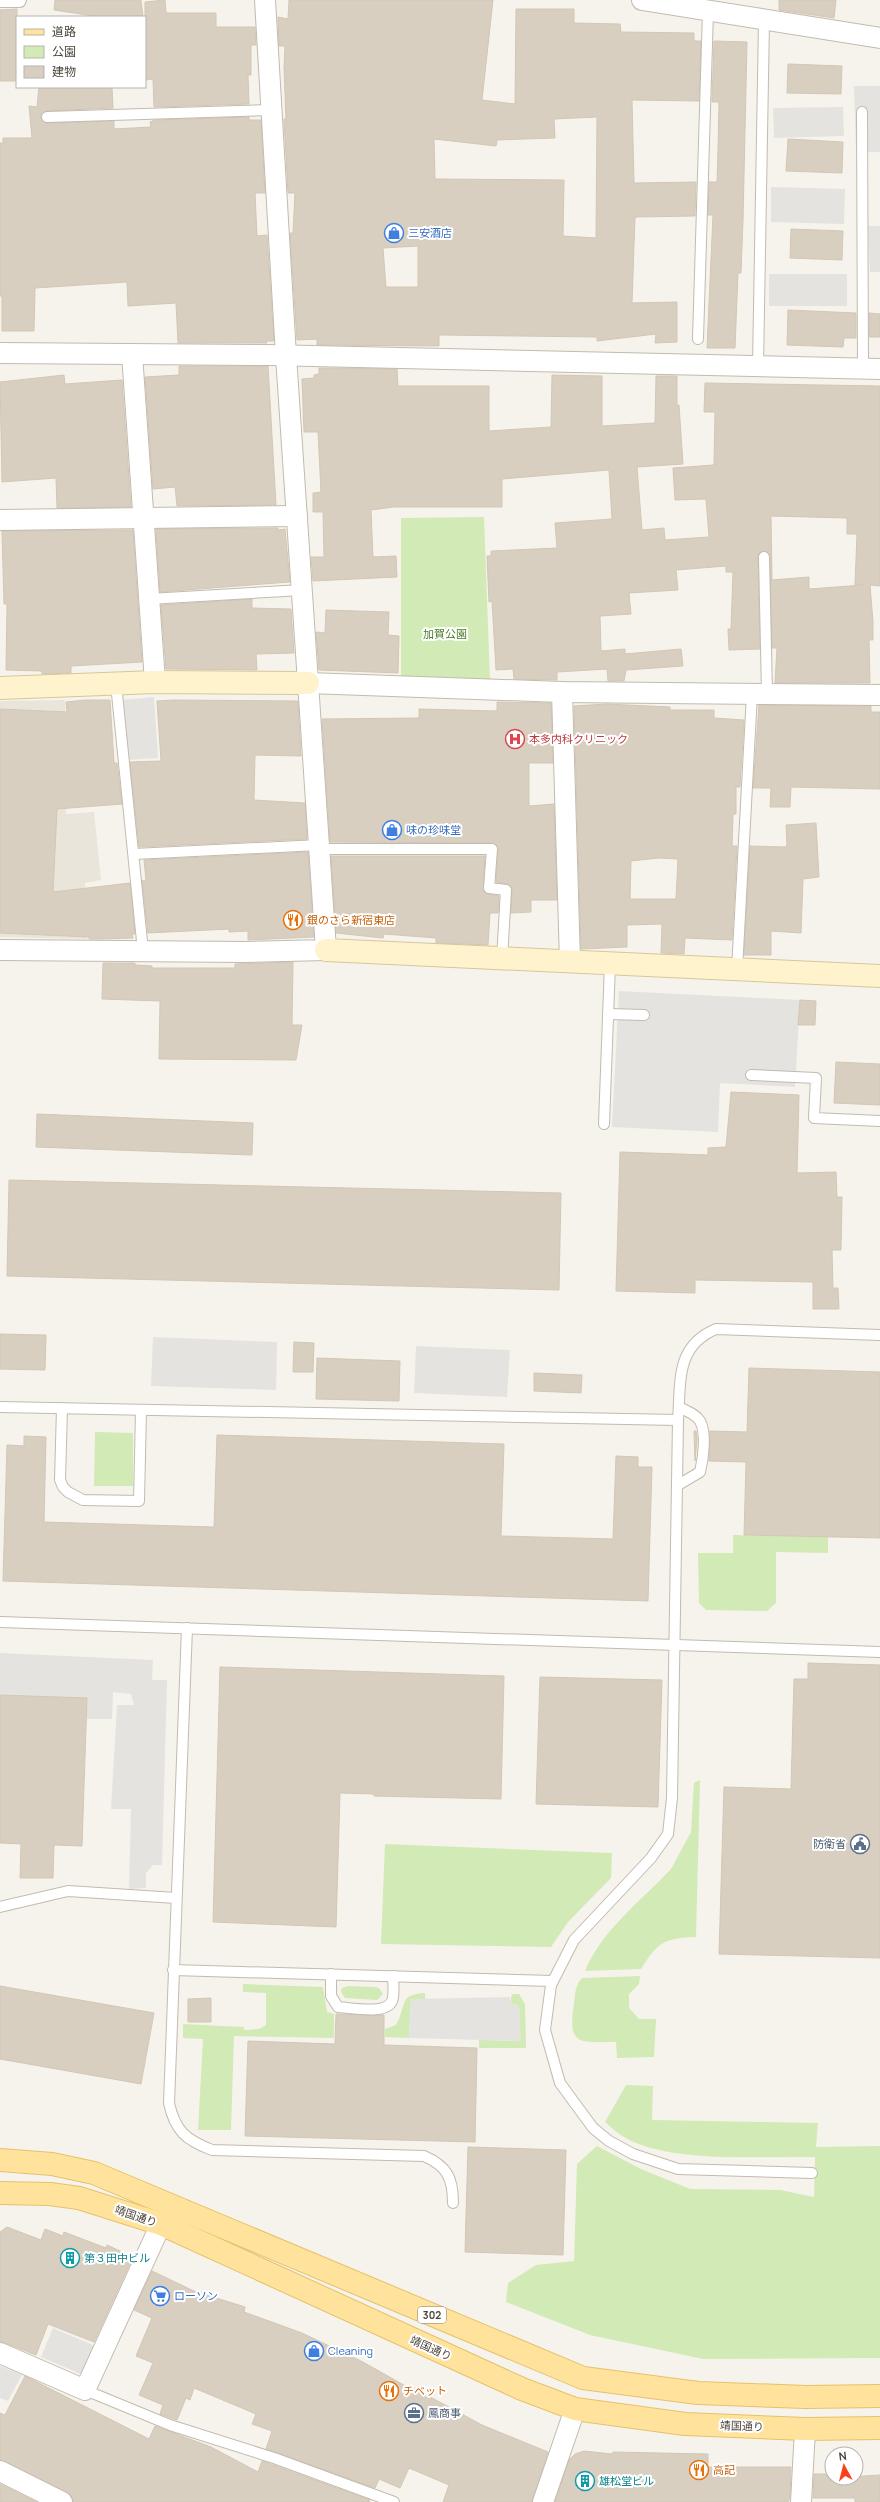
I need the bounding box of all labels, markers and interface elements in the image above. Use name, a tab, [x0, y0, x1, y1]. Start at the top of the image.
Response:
legend	[16, 16, 146, 88]
text: 道路	[52, 23, 76, 40]
text: 公園	[52, 43, 76, 60]
text: 建物	[52, 63, 76, 80]
shop icon: 三安酒店	[383, 222, 405, 244]
place label: 三安酒店	[408, 225, 452, 240]
park label: 加賀公園	[423, 626, 467, 641]
hospital icon: 本多内科クリニック	[504, 728, 526, 750]
place label: 本多内科クリニック	[529, 731, 628, 746]
shop icon: 味の珍味堂	[381, 819, 403, 841]
place label: 味の珍味堂	[406, 822, 461, 837]
restaurant icon: 銀のさら新宿東店	[282, 909, 304, 931]
place label: 銀のさら新宿東店	[307, 912, 395, 927]
public building icon: 防衛省	[849, 1833, 871, 1855]
place label: 防衛省	[813, 1836, 846, 1851]
street label: 靖国通り	[113, 2201, 159, 2230]
building icon: 第３田中ビル	[59, 2247, 81, 2269]
place label: 第３田中ビル	[84, 2250, 150, 2265]
supermarket icon: ローソン	[149, 2285, 171, 2307]
place label: ローソン	[174, 2288, 218, 2303]
road number: 302	[418, 2307, 446, 2323]
street label: 靖国通り	[408, 2332, 454, 2363]
shop icon: Cleaning	[303, 2340, 325, 2362]
place label: Cleaning	[328, 2343, 373, 2358]
restaurant icon: チベット	[378, 2380, 400, 2402]
place label: チベット	[403, 2383, 447, 2398]
office icon: 鳳商事	[403, 2402, 425, 2424]
place label: 鳳商事	[428, 2405, 461, 2420]
street label: 靖国通り	[720, 2417, 764, 2434]
north arrow	[824, 2446, 864, 2486]
text: N	[838, 2448, 848, 2464]
restaurant icon: 高記	[688, 2459, 710, 2481]
place label: 高記	[713, 2462, 735, 2477]
building icon: 雄松堂ビル	[574, 2470, 596, 2492]
place label: 雄松堂ビル	[599, 2473, 654, 2488]

